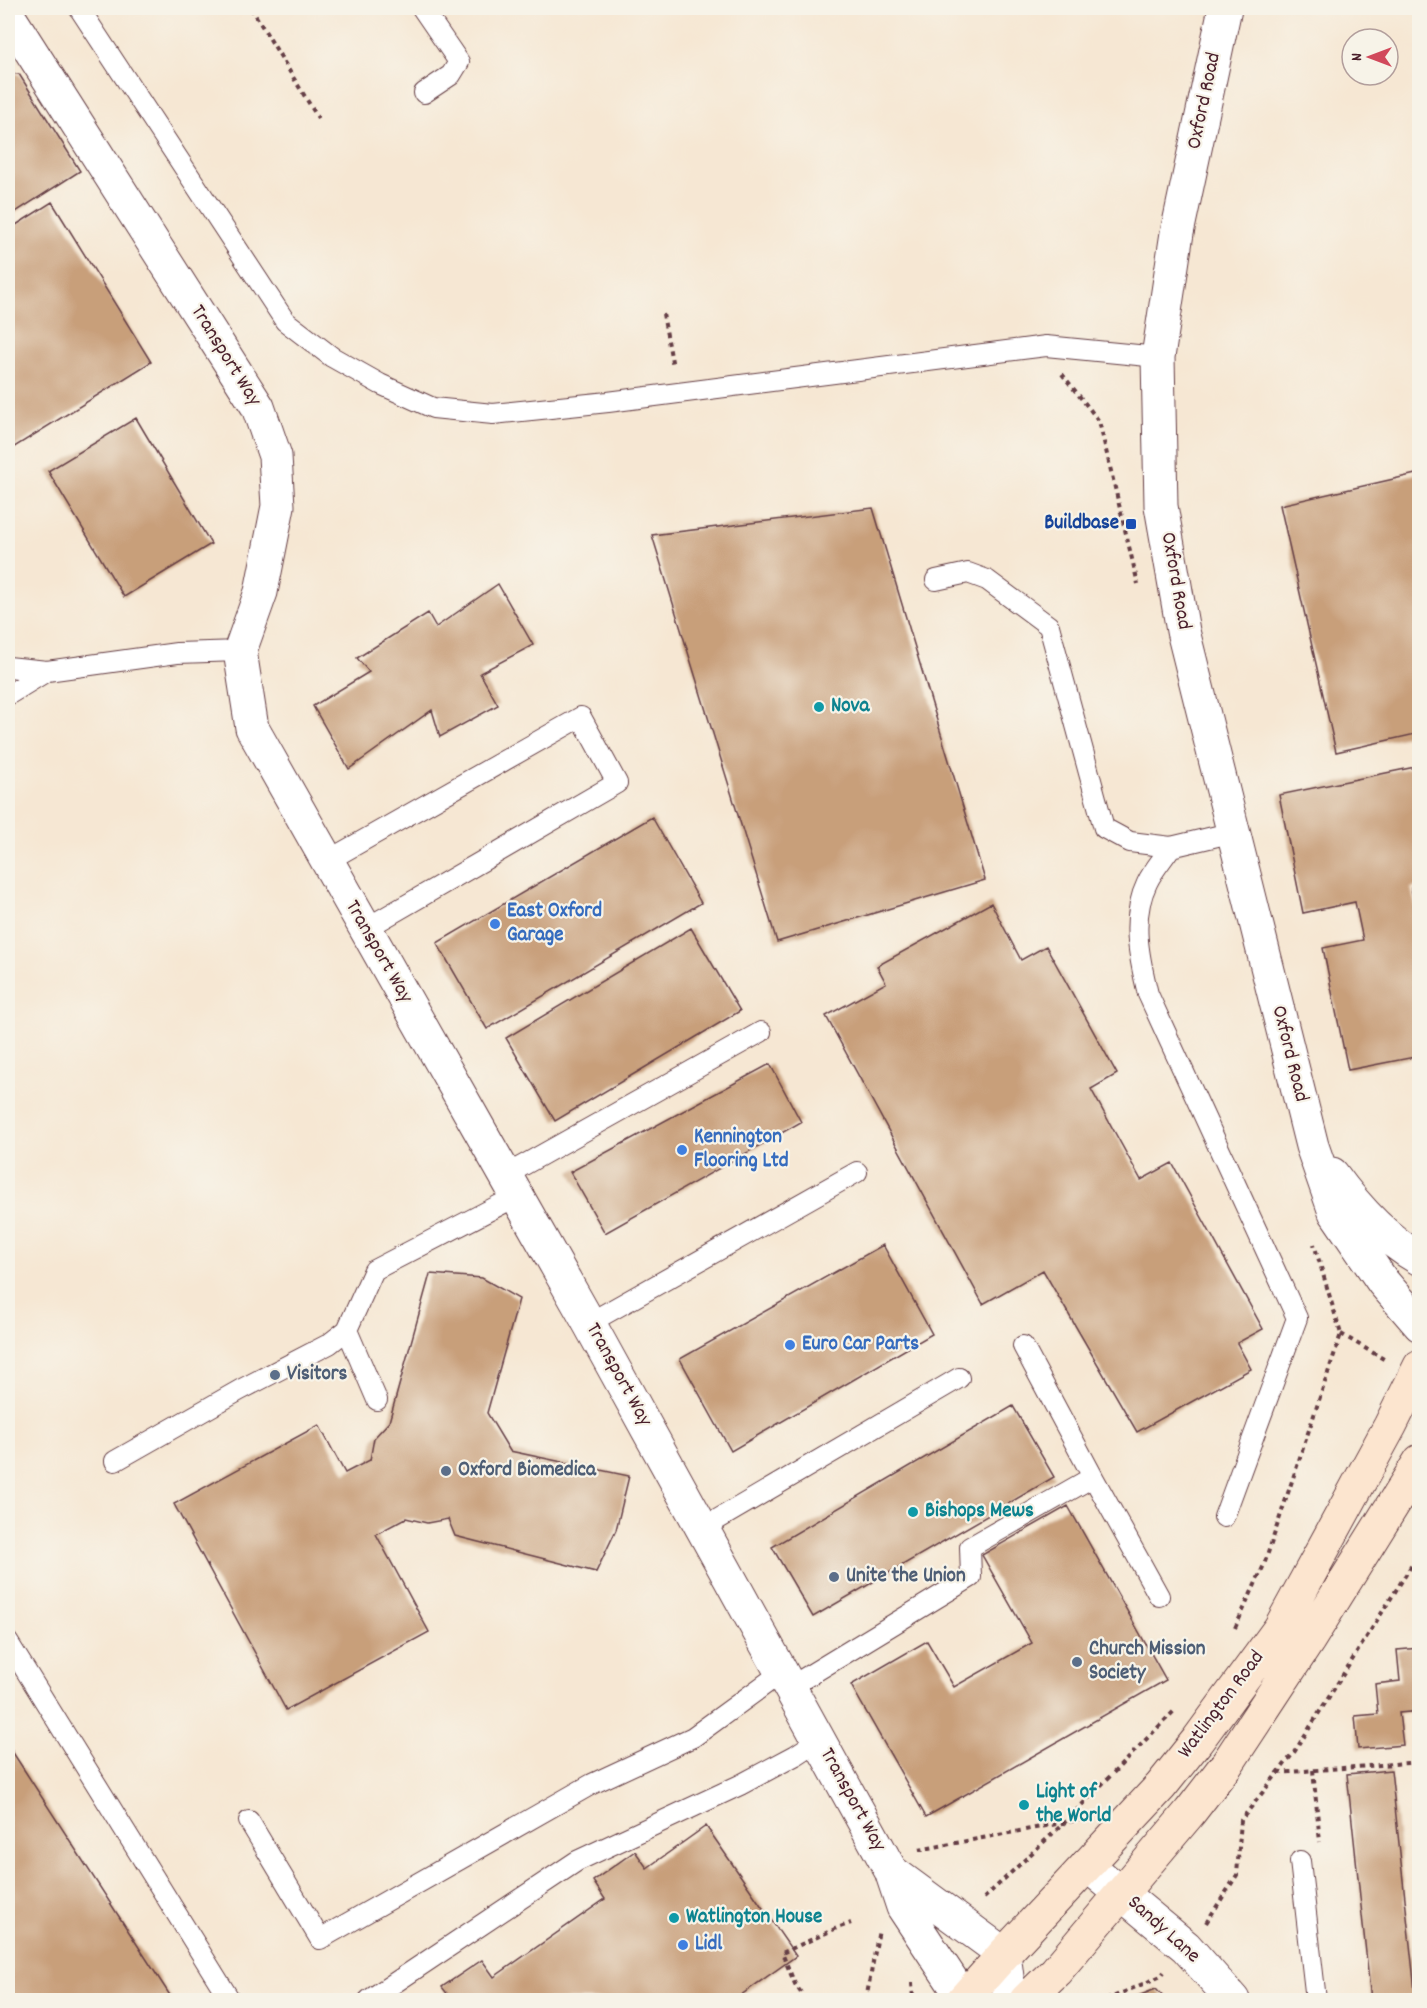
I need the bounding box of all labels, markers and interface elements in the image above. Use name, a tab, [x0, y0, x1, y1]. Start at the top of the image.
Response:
north arrow	[1340, 27, 1400, 87]
street label: Oxford Road	[1180, 50, 1230, 152]
text: N	[1346, 53, 1369, 61]
street label: Transport Way	[182, 300, 268, 413]
place label: Buildbase	[1044, 509, 1119, 539]
marker: Buildbase	[1124, 517, 1138, 531]
street label: Oxford Road	[1152, 530, 1198, 632]
place label: Nova	[831, 692, 870, 722]
marker: Nova	[812, 700, 826, 714]
street label: Transport Way	[336, 895, 420, 1009]
place label: East Oxford Garage	[507, 897, 602, 951]
marker: East Oxford Garage	[488, 917, 502, 931]
street label: Oxford Road	[1263, 1003, 1315, 1105]
place label: Kennington Flooring Ltd	[694, 1123, 789, 1177]
marker: Kennington Flooring Ltd	[675, 1143, 689, 1157]
street label: Transport Way	[577, 1318, 659, 1433]
place label: Euro Car Parts	[802, 1330, 919, 1360]
marker: Euro Car Parts	[783, 1338, 797, 1352]
place label: Visitors	[287, 1360, 348, 1390]
marker: Visitors	[268, 1368, 282, 1382]
place label: Oxford Biomedica	[458, 1456, 597, 1486]
marker: Oxford Biomedica	[439, 1464, 453, 1478]
place label: Bishops Mews	[925, 1497, 1034, 1527]
marker: Bishops Mews	[906, 1505, 920, 1519]
place label: Unite the Union	[846, 1562, 966, 1592]
marker: Unite the Union	[827, 1570, 841, 1584]
place label: Church Mission Society	[1089, 1635, 1206, 1689]
street label: Watlington Road	[1171, 1645, 1273, 1765]
marker: Church Mission Society	[1070, 1655, 1084, 1669]
street label: Transport Way	[811, 1743, 893, 1858]
place label: Light of the World	[1036, 1778, 1112, 1832]
marker: Light of the World	[1017, 1798, 1031, 1812]
street label: Sandy Lane	[1120, 1889, 1206, 1971]
place label: Watlington House	[686, 1903, 822, 1933]
marker: Watlington House	[667, 1911, 681, 1925]
place label: Lidl	[695, 1930, 723, 1960]
marker: Lidl	[676, 1938, 690, 1952]

